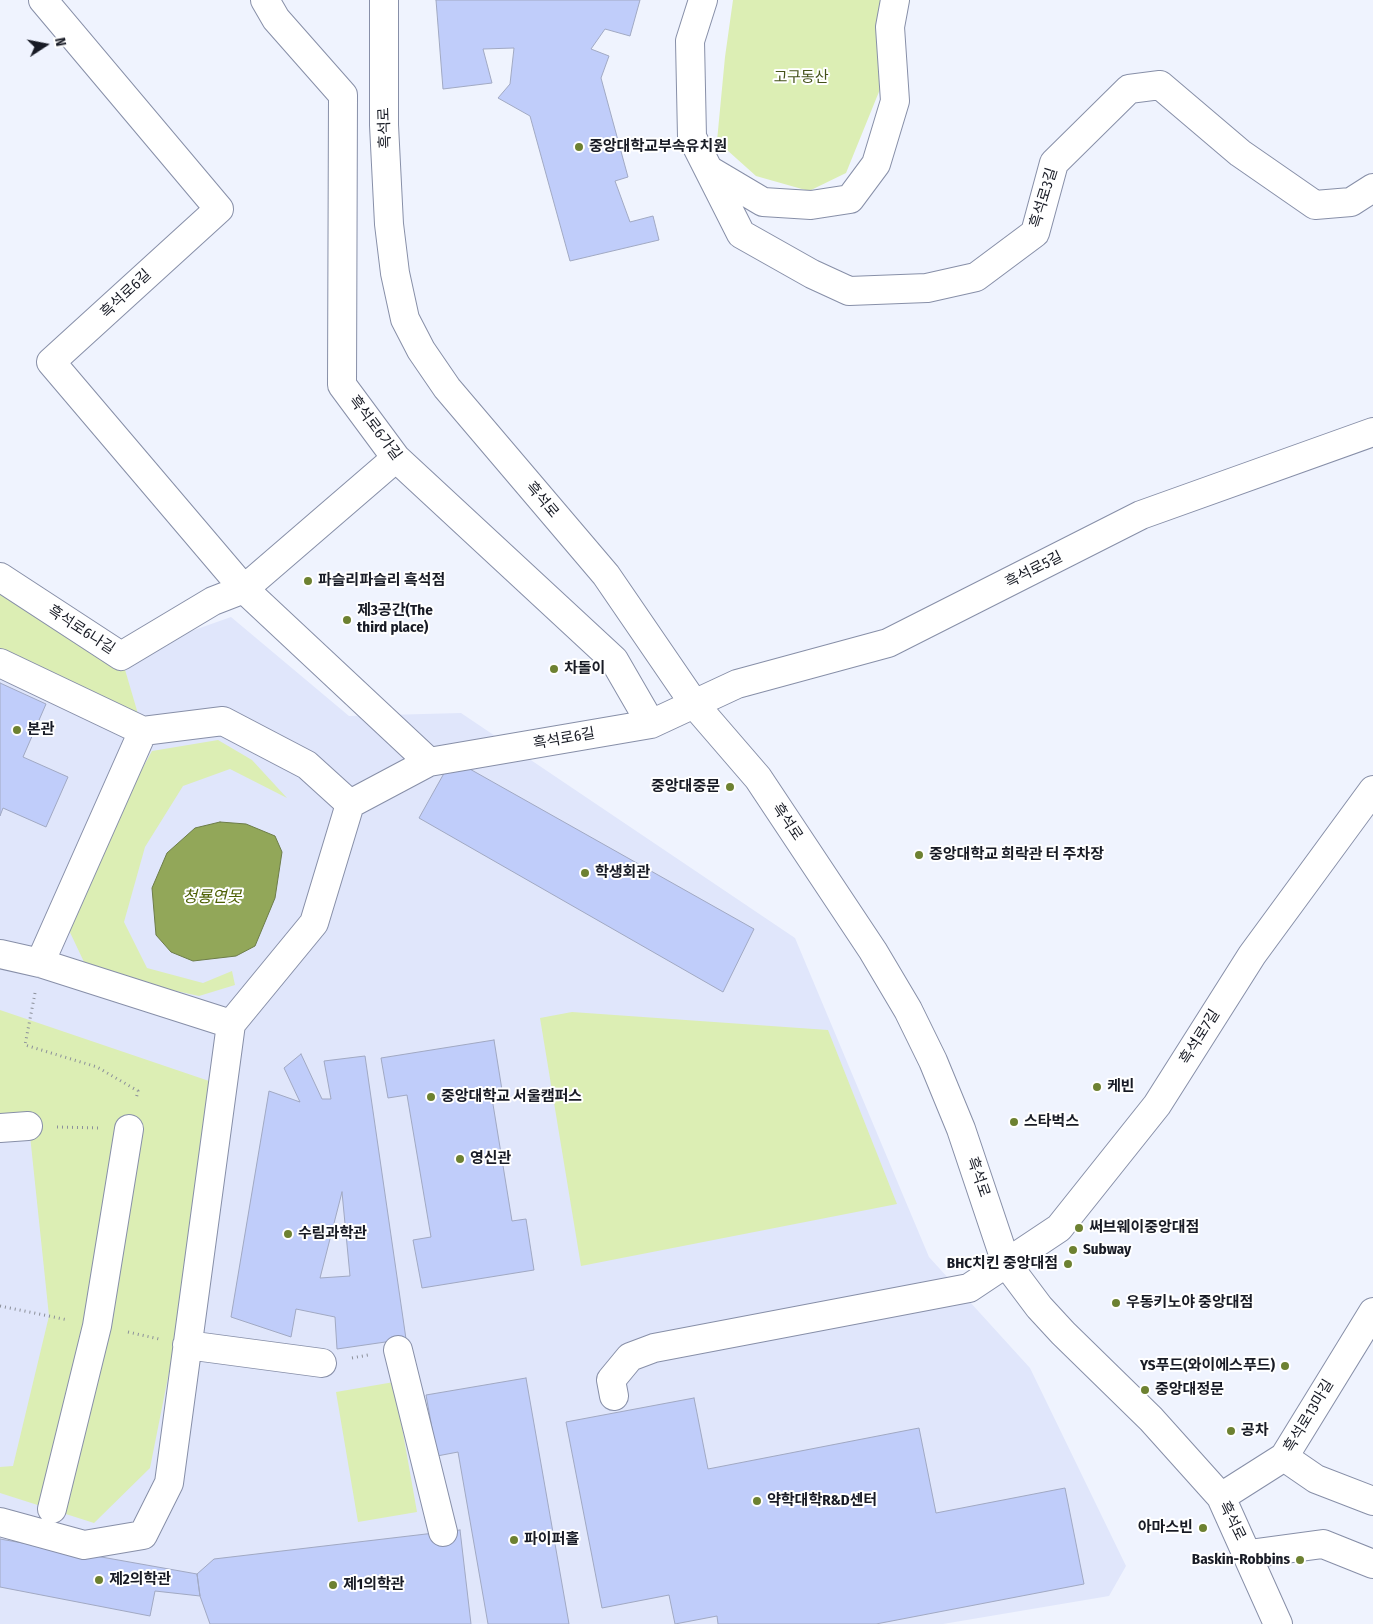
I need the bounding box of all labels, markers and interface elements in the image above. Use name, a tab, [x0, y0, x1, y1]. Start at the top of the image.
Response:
north arrow	[20, 20, 70, 70]
text: N	[51, 36, 69, 48]
park label: 고구동산	[773, 69, 829, 87]
street label: 흑석로	[375, 107, 395, 149]
place label: 중앙대학교부속유치원	[589, 138, 727, 156]
marker: 중앙대학교부속유치원	[573, 141, 585, 153]
street label: 흑석로3길	[1026, 166, 1062, 230]
street label: 흑석로6길	[97, 266, 155, 322]
street label: 흑석로6가길	[345, 392, 405, 464]
street label: 흑석로	[522, 478, 562, 522]
street label: 흑석로5길	[1002, 548, 1066, 592]
place label: 파슬리파슬리 흑석점	[318, 572, 445, 590]
marker: 파슬리파슬리 흑석점	[302, 575, 314, 587]
street label: 흑석로6나길	[44, 602, 118, 658]
place label: 제3공간(The third place)	[357, 602, 433, 637]
marker: 제3공간(The third place)	[341, 614, 353, 626]
place label: 차돌이	[564, 660, 605, 678]
marker: 차돌이	[548, 663, 560, 675]
place label: 본관	[27, 721, 55, 739]
marker: 본관	[11, 724, 23, 736]
street label: 흑석로6길	[532, 725, 596, 753]
place label: 중앙대중문	[651, 778, 720, 796]
marker: 중앙대중문	[724, 781, 736, 793]
street label: 흑석로	[768, 800, 806, 844]
place label: 중앙대학교 희락관 터 주차장	[929, 846, 1104, 864]
marker: 중앙대학교 희락관 터 주차장	[913, 849, 925, 861]
place label: 학생회관	[595, 864, 650, 882]
marker: 학생회관	[579, 867, 591, 879]
water label: 청룡연못	[183, 888, 241, 908]
street label: 흑석로7길	[1176, 1006, 1224, 1068]
place label: 케빈	[1107, 1078, 1135, 1096]
marker: 케빈	[1091, 1081, 1103, 1093]
place label: 중앙대학교 서울캠퍼스	[441, 1088, 582, 1106]
marker: 중앙대학교 서울캠퍼스	[425, 1091, 437, 1103]
place label: 스타벅스	[1024, 1113, 1079, 1131]
marker: 스타벅스	[1008, 1116, 1020, 1128]
place label: 영신관	[470, 1150, 511, 1168]
marker: 영신관	[454, 1153, 466, 1165]
street label: 흑석로	[963, 1154, 993, 1200]
place label: 써브웨이중앙대점	[1089, 1219, 1199, 1237]
marker: 써브웨이중앙대점	[1073, 1222, 1085, 1234]
place label: 수림과학관	[298, 1225, 367, 1243]
marker: 수림과학관	[282, 1228, 294, 1240]
place label: Subway	[1083, 1241, 1131, 1259]
marker: Subway	[1067, 1244, 1079, 1256]
place label: BHC치킨 중앙대점	[947, 1255, 1058, 1273]
marker: BHC치킨 중앙대점	[1062, 1258, 1074, 1270]
place label: 우동키노야 중앙대점	[1126, 1294, 1253, 1312]
marker: 우동키노야 중앙대점	[1110, 1297, 1122, 1309]
place label: YS푸드(와이에스푸드)	[1140, 1357, 1275, 1375]
marker: YS푸드(와이에스푸드)	[1279, 1360, 1291, 1372]
street label: 흑석로13마길	[1280, 1376, 1338, 1456]
place label: 중앙대정문	[1155, 1381, 1224, 1399]
marker: 중앙대정문	[1139, 1384, 1151, 1396]
place label: 공차	[1241, 1422, 1269, 1440]
marker: 공차	[1225, 1425, 1237, 1437]
place label: 약학대학R&D센터	[767, 1492, 877, 1510]
marker: 약학대학R&D센터	[751, 1495, 763, 1507]
street label: 흑석로	[1215, 1498, 1249, 1544]
place label: 아마스빈	[1138, 1519, 1193, 1537]
marker: 아마스빈	[1197, 1522, 1209, 1534]
place label: 파이퍼홀	[524, 1531, 579, 1549]
marker: 파이퍼홀	[508, 1534, 520, 1546]
place label: Baskin-Robbins	[1192, 1551, 1290, 1569]
marker: Baskin-Robbins	[1294, 1554, 1306, 1566]
place label: 제2의학관	[109, 1571, 171, 1589]
marker: 제2의학관	[93, 1574, 105, 1586]
place label: 제1의학관	[343, 1576, 405, 1594]
marker: 제1의학관	[327, 1579, 339, 1591]

